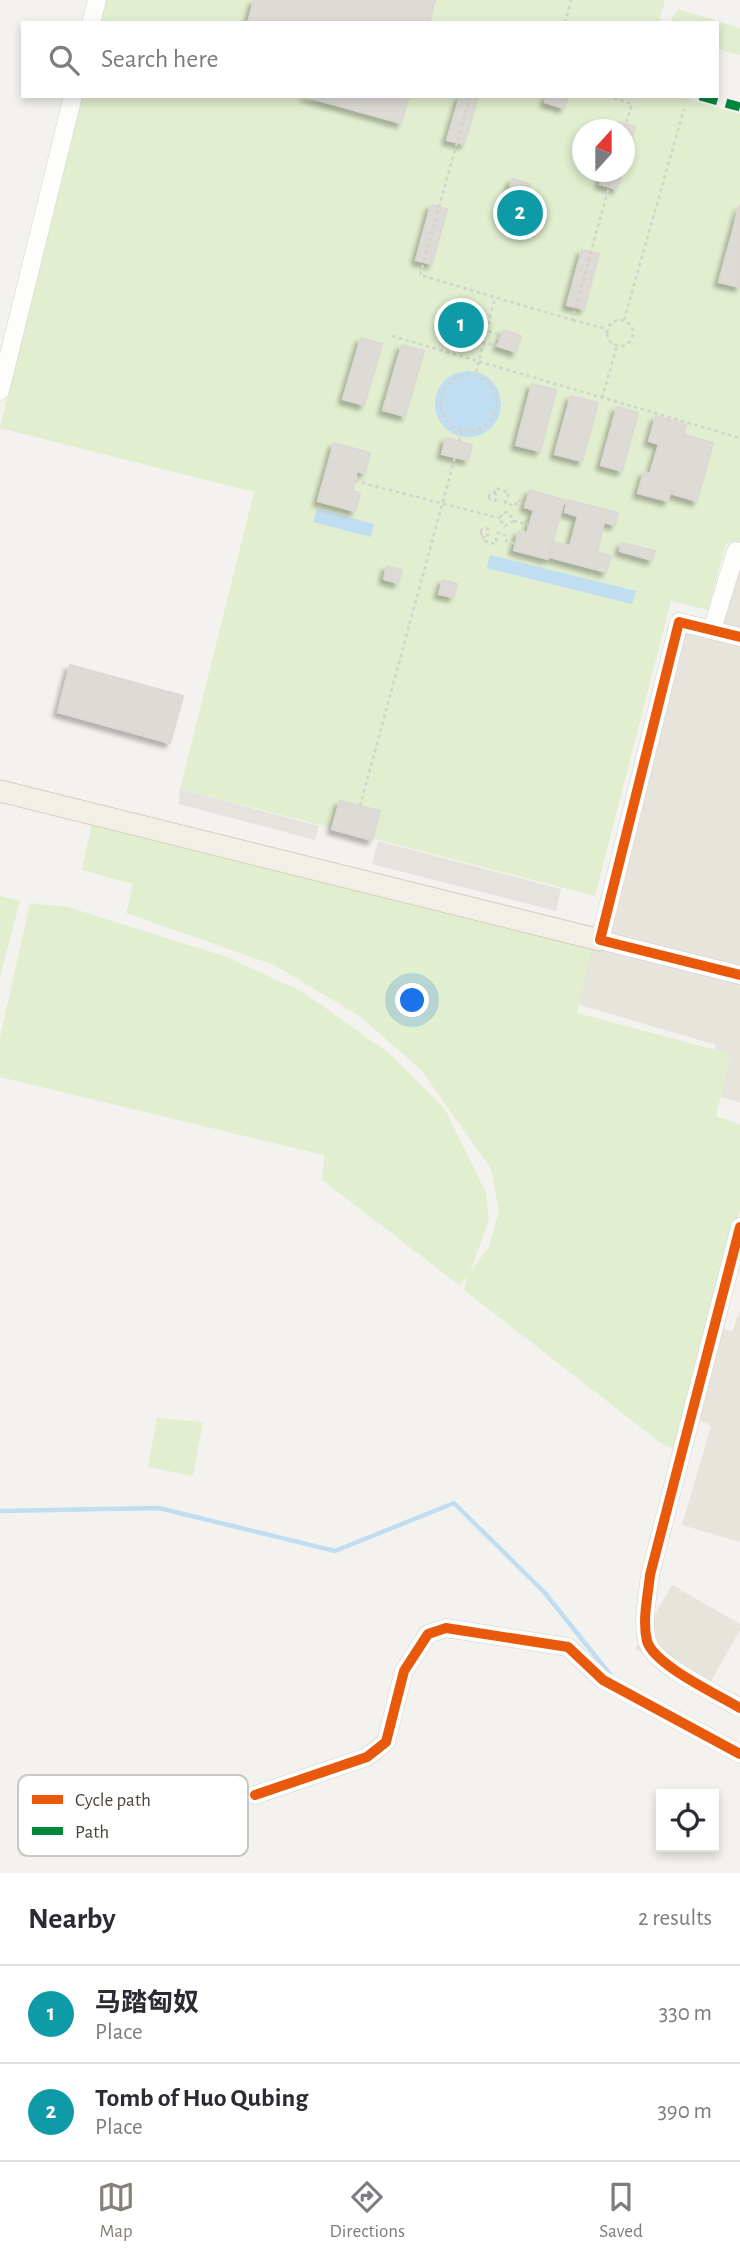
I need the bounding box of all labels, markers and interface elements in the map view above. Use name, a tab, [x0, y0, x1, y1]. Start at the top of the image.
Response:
search box	[21, 21, 719, 98]
icon: search	[45, 41, 83, 79]
text: Search here	[101, 46, 219, 72]
north arrow	[572, 119, 635, 182]
pin: 2	[497, 187, 543, 239]
pin: 1	[438, 299, 484, 351]
your location	[395, 983, 429, 1017]
legend	[18, 1775, 248, 1856]
map controls	[656, 1789, 719, 1852]
button: locate	[656, 1789, 719, 1852]
text: Cycle path	[75, 1791, 151, 1810]
text: Path	[75, 1823, 109, 1842]
text: Nearby	[28, 1904, 116, 1934]
text: 2 results	[638, 1907, 712, 1930]
text: 马踏匈奴	[95, 1990, 199, 2016]
text: 1	[47, 2002, 55, 2025]
text: 330 m	[659, 2002, 712, 2025]
text: Place	[95, 2021, 143, 2044]
text: Tomb of Huo Qubing	[95, 2085, 308, 2111]
text: 2	[46, 2100, 56, 2123]
text: 390 m	[657, 2100, 712, 2123]
text: Place	[95, 2116, 143, 2139]
tab: Map	[97, 2178, 135, 2243]
tab: Directions	[329, 2178, 405, 2243]
tab: Saved	[599, 2178, 643, 2243]

